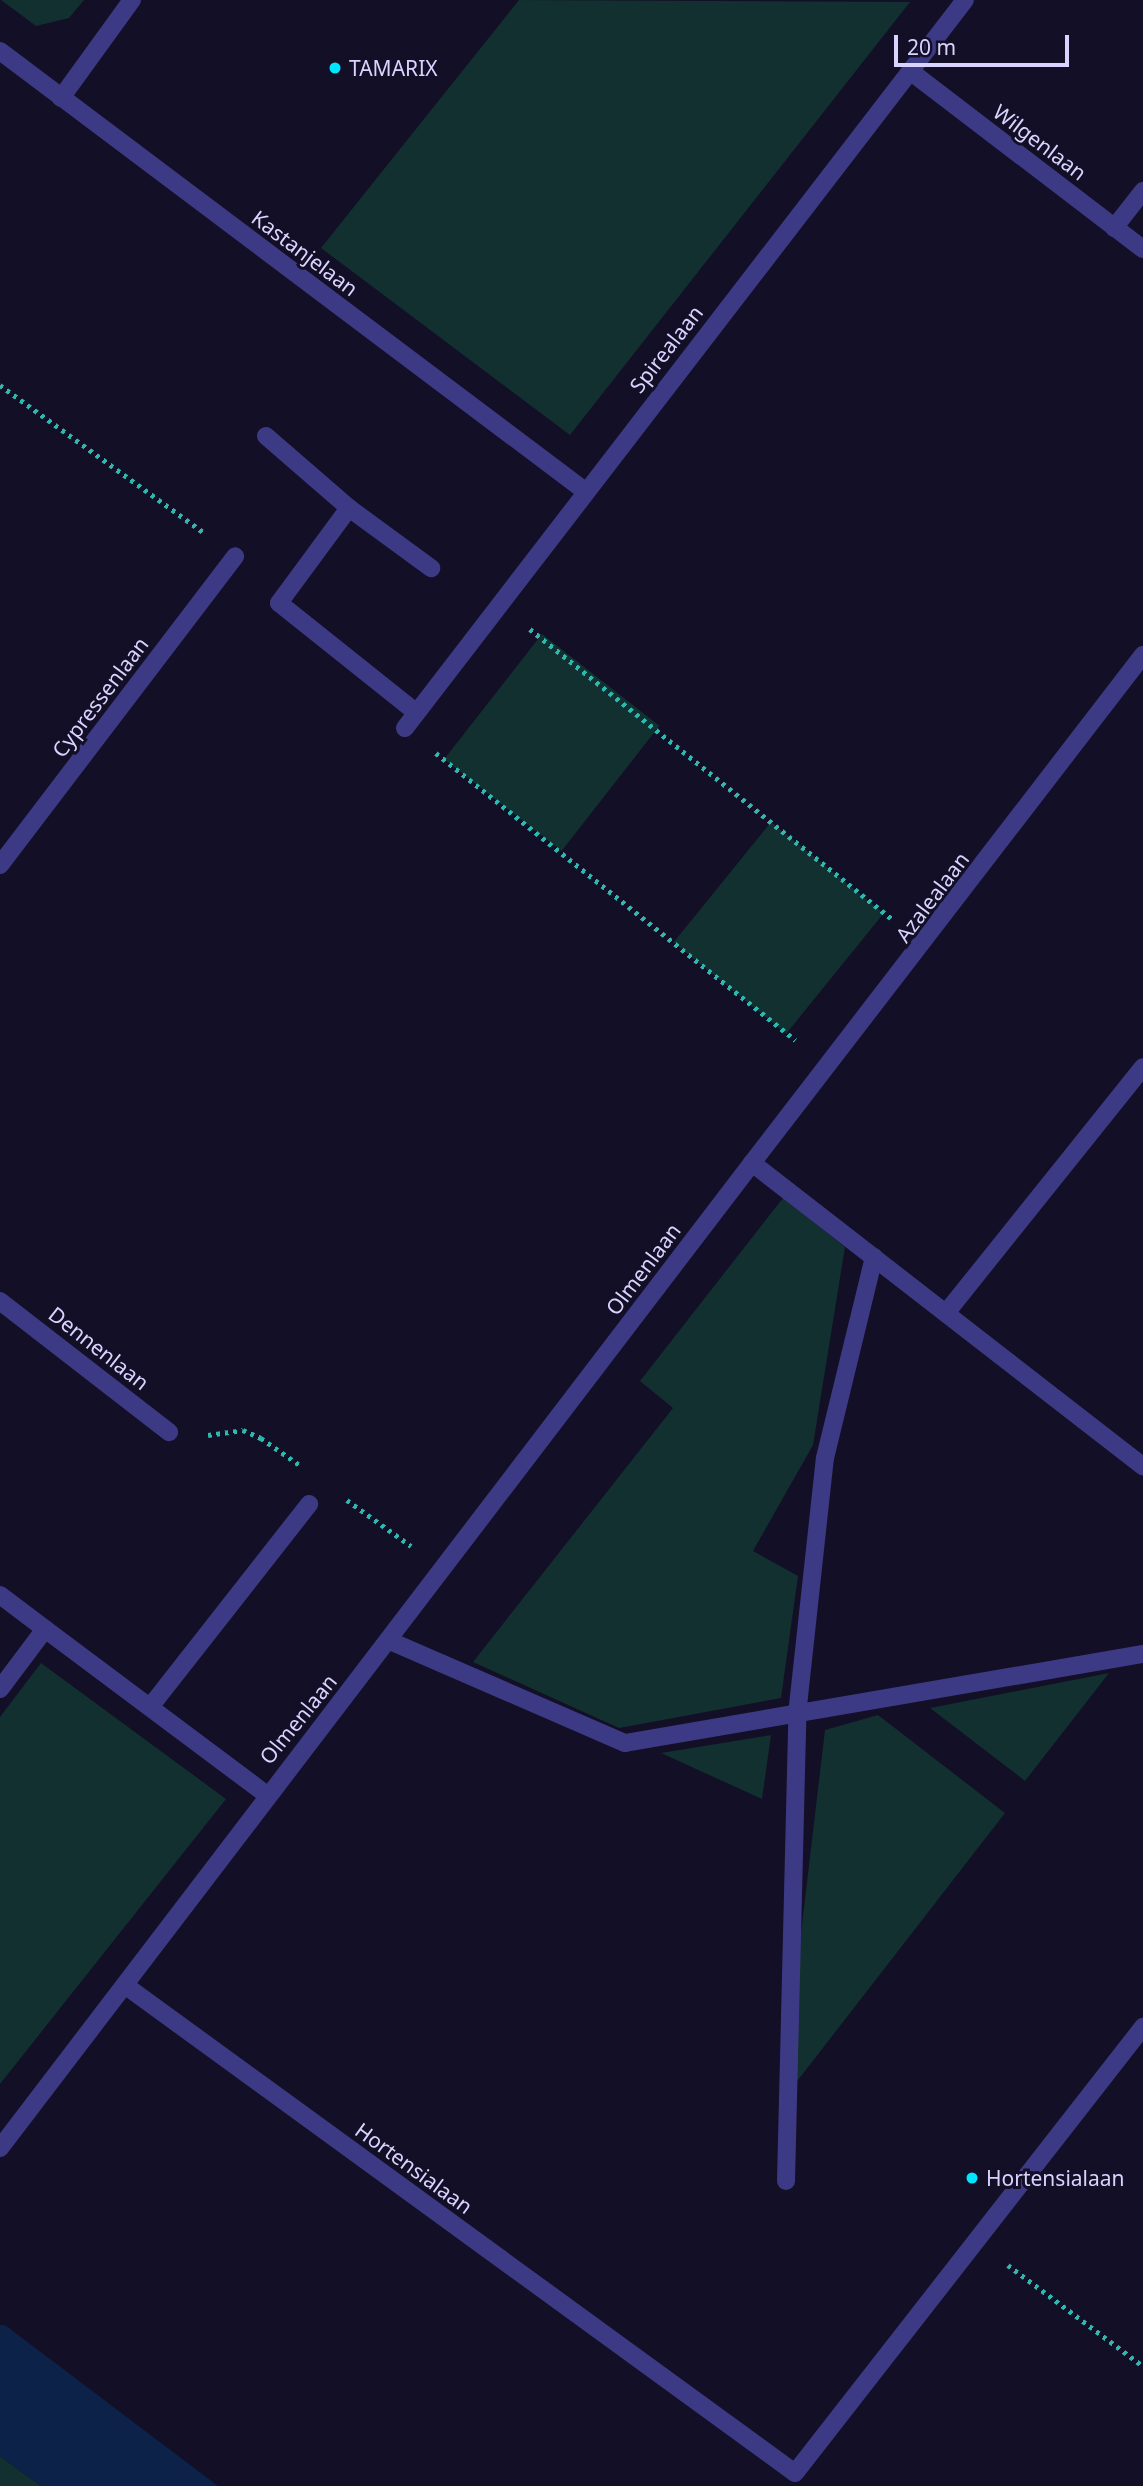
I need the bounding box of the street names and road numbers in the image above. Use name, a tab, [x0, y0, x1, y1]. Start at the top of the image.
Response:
street label: Wilgenlaan	[988, 99, 1092, 185]
street label: Kastanjelaan	[247, 205, 363, 301]
street label: Spirealaan	[624, 300, 708, 398]
street label: Cypressenlaan	[47, 632, 153, 762]
street label: Azalealaan	[890, 847, 974, 947]
street label: Olmenlaan	[600, 1218, 686, 1320]
street label: Dennenlaan	[44, 1301, 154, 1395]
street label: Olmenlaan	[254, 1669, 342, 1769]
street label: Hortensialaan	[351, 2117, 477, 2219]

